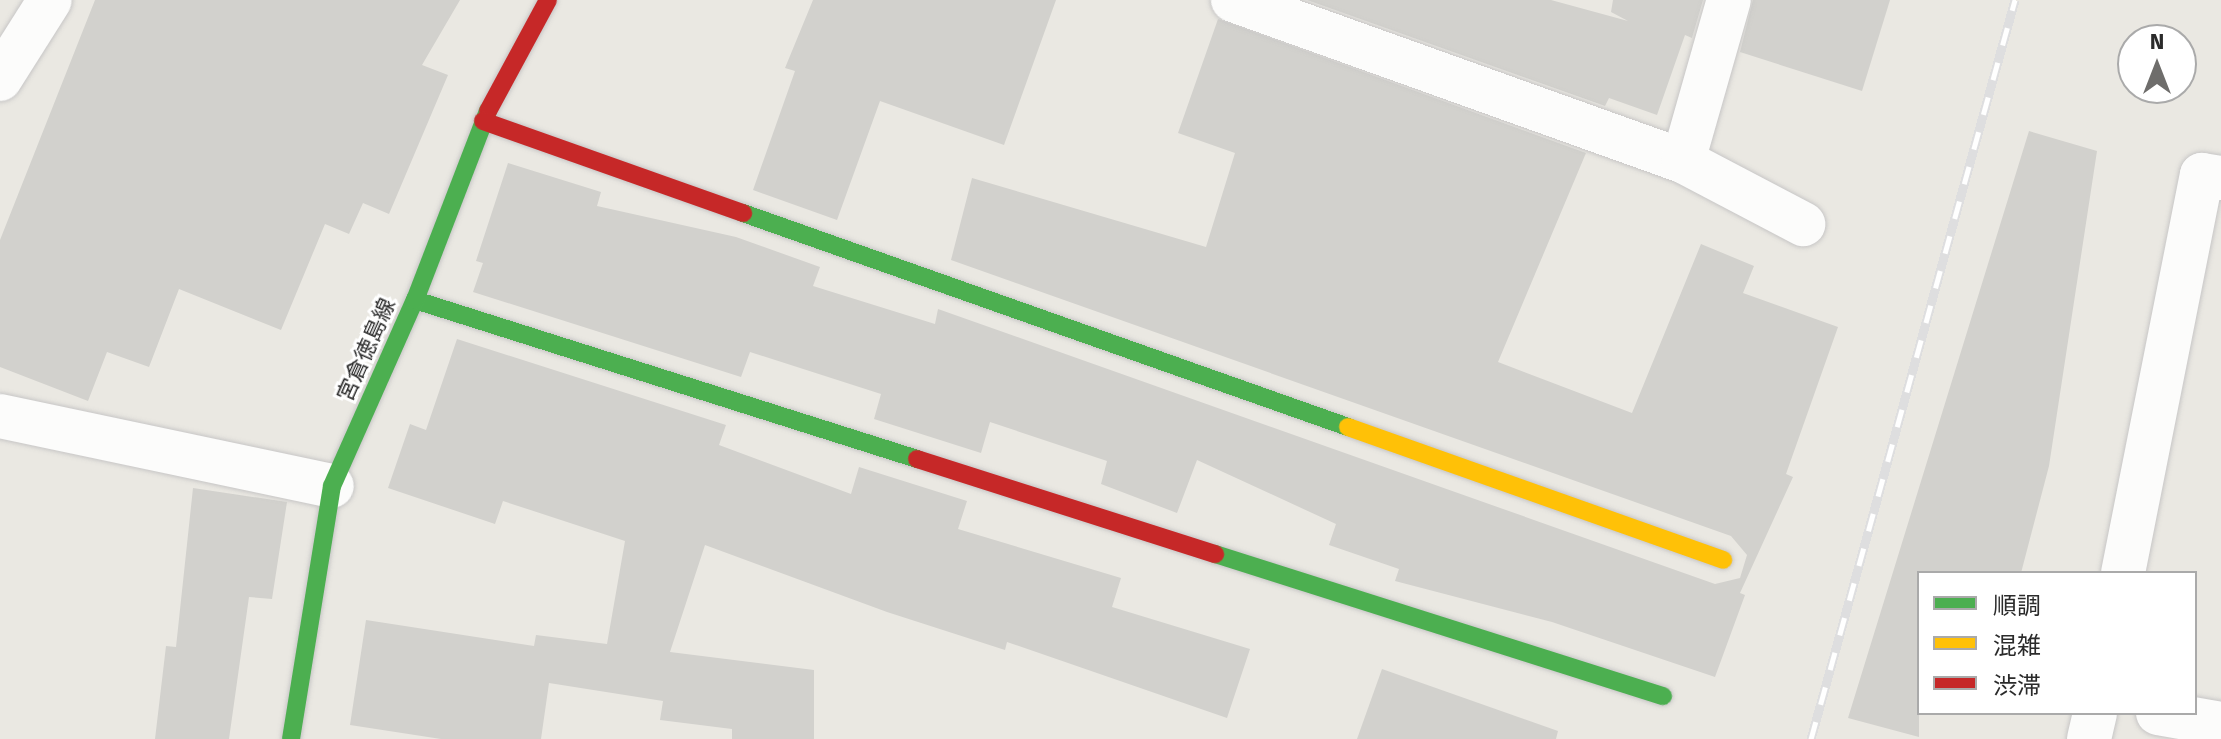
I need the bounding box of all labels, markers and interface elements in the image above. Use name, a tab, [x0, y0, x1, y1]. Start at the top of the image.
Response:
north arrow	[2117, 24, 2197, 104]
text: N	[2150, 28, 2164, 55]
street label: 宮倉徳島線	[332, 294, 400, 406]
legend	[1917, 571, 2197, 715]
text: 順調	[1993, 592, 2041, 620]
text: 混雑	[1993, 632, 2041, 660]
text: 渋滞	[1993, 672, 2041, 700]

